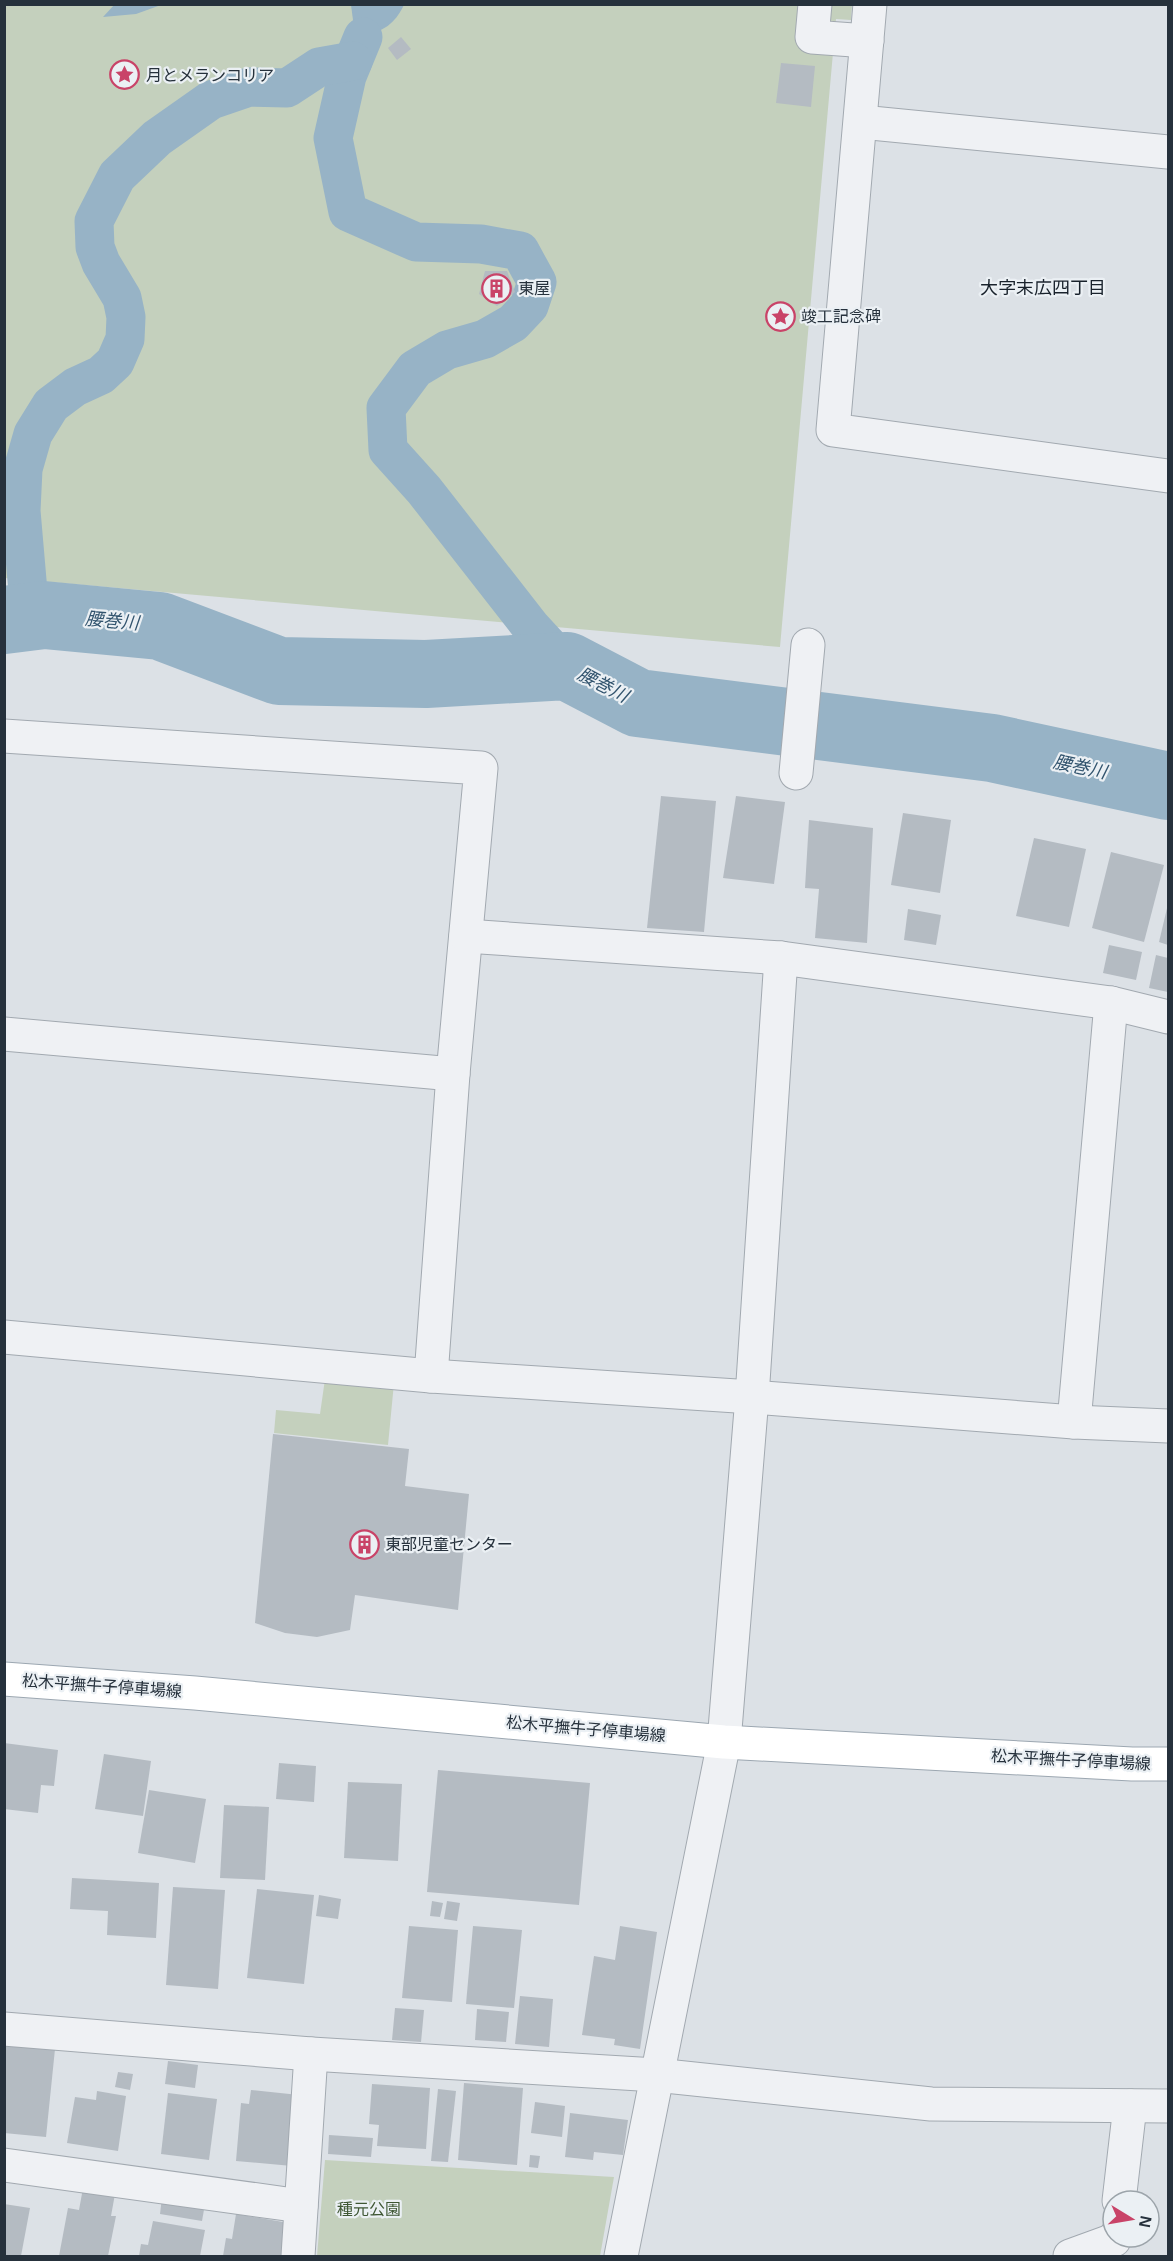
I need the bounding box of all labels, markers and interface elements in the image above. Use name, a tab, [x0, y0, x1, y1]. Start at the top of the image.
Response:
place icon: 月とメランコリア	[109, 59, 141, 91]
place label: 月とメランコリア	[146, 67, 274, 84]
building icon: 東屋	[481, 272, 513, 304]
district label: 大字末広四丁目	[980, 278, 1106, 298]
place label: 東屋	[518, 280, 550, 297]
place icon: 竣工記念碑	[764, 300, 796, 332]
place label: 竣工記念碑	[801, 308, 881, 325]
water label: 腰巻川	[84, 609, 142, 633]
water label: 腰巻川	[574, 664, 633, 707]
water label: 腰巻川	[1052, 752, 1110, 783]
building icon: 東部児童センター	[348, 1528, 380, 1560]
place label: 東部児童センター	[385, 1536, 513, 1553]
street label: 松木平撫牛子停車場線	[22, 1672, 182, 1700]
street label: 松木平撫牛子停車場線	[506, 1714, 666, 1744]
street label: 松木平撫牛子停車場線	[991, 1747, 1151, 1773]
north arrow	[1101, 2189, 1161, 2249]
park label: 種元公園	[337, 2201, 401, 2218]
text: N	[1136, 2214, 1155, 2229]

